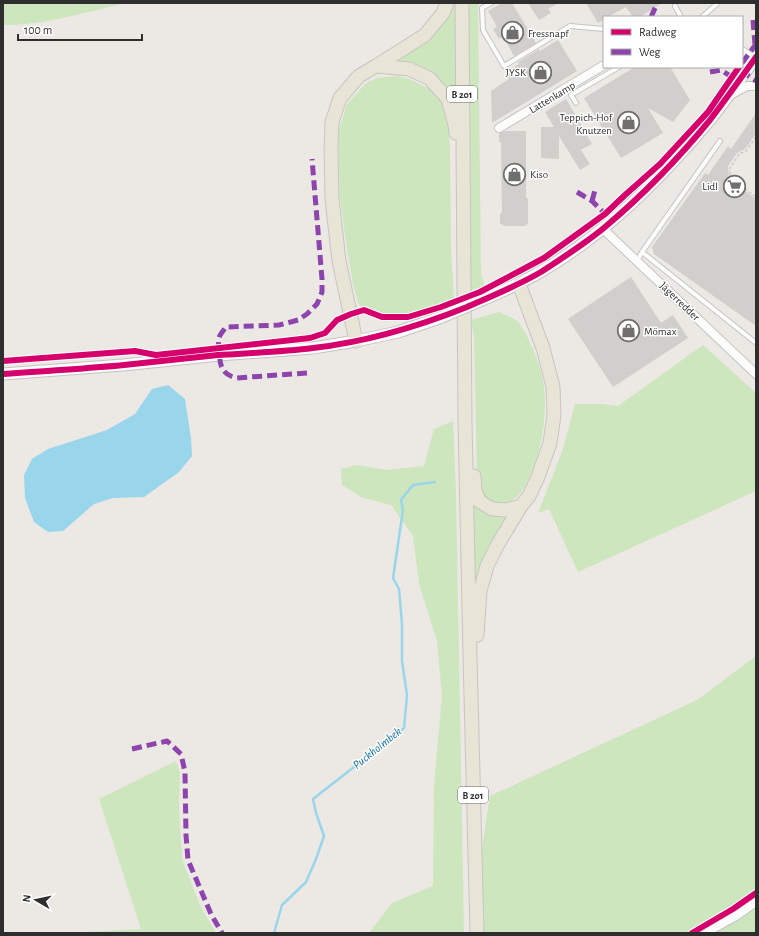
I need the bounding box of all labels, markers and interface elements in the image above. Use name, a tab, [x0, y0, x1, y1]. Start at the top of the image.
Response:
scale bar	[18, 16, 142, 42]
legend	[603, 16, 743, 68]
shop icon: Fressnapf	[499, 20, 525, 46]
text: 100 m	[24, 24, 52, 36]
text: Radweg	[639, 26, 676, 38]
place label: Fressnapf	[528, 28, 569, 39]
text: Weg	[639, 46, 661, 58]
shop icon: JYSK	[528, 59, 554, 85]
place label: JYSK	[506, 67, 527, 78]
street label: Lattenkamp	[527, 79, 577, 115]
road number: B 201	[447, 86, 477, 102]
shop icon: Teppich-Hof Knutzen	[615, 110, 641, 136]
place label: Teppich-Hof Knutzen	[560, 112, 613, 136]
shop icon: Kiso	[501, 161, 527, 187]
place label: Kiso	[530, 169, 548, 180]
supermarket icon: Lidl	[721, 173, 747, 199]
place label: Lidl	[702, 181, 718, 192]
street label: Jägerredder	[658, 280, 702, 323]
shop icon: Mömax	[616, 318, 642, 344]
place label: Mömax	[644, 326, 677, 337]
water label: Puckholmbek	[350, 725, 404, 771]
road number: B 201	[458, 787, 488, 803]
north arrow	[16, 880, 56, 920]
text: N	[21, 894, 33, 903]

